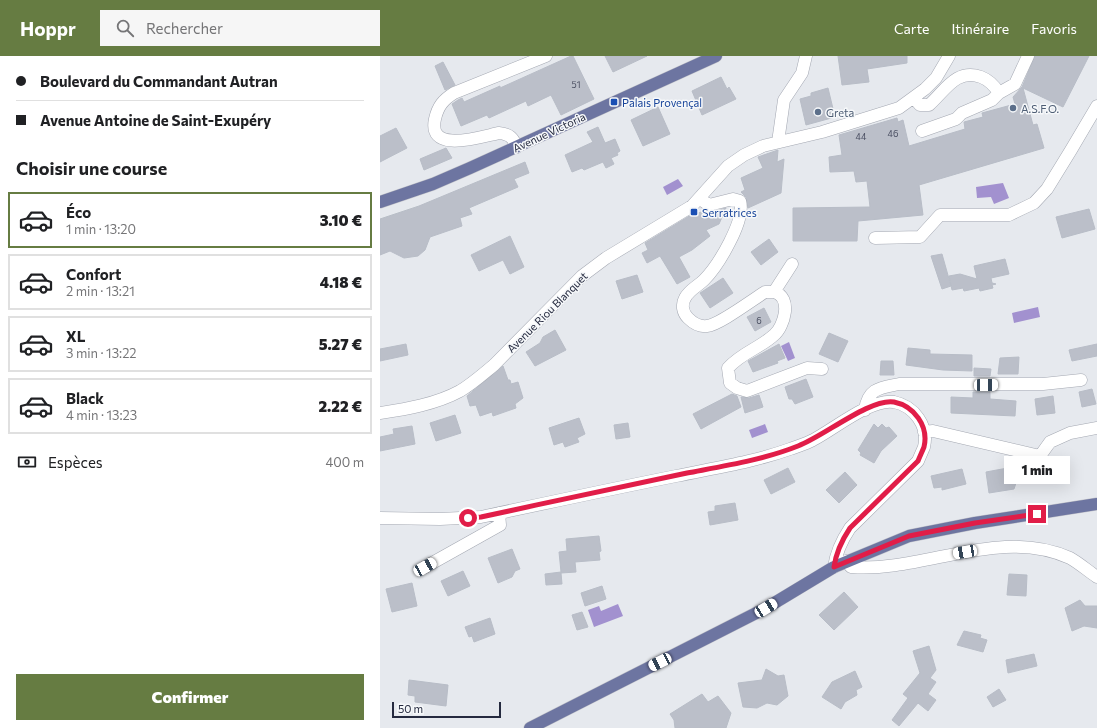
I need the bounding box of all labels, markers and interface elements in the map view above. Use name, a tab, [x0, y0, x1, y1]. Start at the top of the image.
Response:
search box	[100, 10, 380, 46]
text: Hoppr	[20, 17, 76, 40]
icon: search	[114, 17, 136, 39]
text: Rechercher	[146, 19, 223, 37]
text: Carte	[894, 20, 929, 37]
text: Itinéraire	[951, 20, 1009, 37]
text: Favoris	[1031, 20, 1077, 37]
text: Boulevard du Commandant Autran	[40, 72, 278, 90]
house number: 51	[571, 79, 581, 90]
place label: Palais Provençal	[622, 96, 702, 109]
marker: Palais Provençal	[609, 97, 619, 107]
place label: A.S.F.O.	[1021, 102, 1060, 115]
marker: A.S.F.O.	[1008, 103, 1018, 113]
place label: Greta	[826, 106, 854, 119]
marker: Greta	[813, 107, 823, 117]
street label: Avenue Victoria	[511, 110, 587, 154]
text: Avenue Antoine de Saint-Exupéry	[40, 111, 271, 129]
house number: 46	[888, 128, 898, 139]
house number: 44	[856, 131, 867, 142]
text: Choisir une course	[16, 157, 167, 179]
icon: car	[18, 202, 54, 238]
text: Éco	[66, 203, 91, 221]
place label: Serratrices	[702, 206, 757, 219]
marker: Serratrices	[689, 207, 699, 217]
text: 3.10 €	[320, 211, 362, 229]
text: 1 min · 13:20	[66, 221, 136, 237]
icon: car	[18, 264, 54, 300]
text: Confort	[66, 265, 121, 283]
street label: Avenue Riou Blanquet	[504, 269, 590, 355]
text: 4.18 €	[320, 273, 362, 291]
text: 2 min · 13:21	[66, 283, 135, 299]
house number: 6	[756, 315, 762, 326]
icon: car	[18, 326, 54, 362]
text: XL	[66, 327, 85, 345]
text: 5.27 €	[319, 335, 362, 353]
text: 3 min · 13:22	[66, 345, 137, 361]
car	[974, 379, 998, 391]
icon: car	[18, 388, 54, 424]
text: Black	[66, 389, 104, 407]
text: 2.22 €	[318, 397, 362, 415]
text: 4 min · 13:23	[66, 407, 137, 423]
icon: cash	[16, 451, 38, 473]
text: Espèces	[48, 453, 103, 471]
text: 400 m	[325, 454, 364, 470]
callout: 1 min	[1004, 456, 1070, 484]
text: 1 min	[1021, 462, 1053, 478]
route end	[1028, 505, 1046, 523]
route start	[459, 509, 477, 527]
car	[952, 544, 978, 560]
car	[412, 556, 438, 578]
car	[753, 597, 779, 619]
car	[647, 651, 673, 673]
button: Confirmer	[16, 674, 364, 720]
scale bar	[392, 700, 501, 719]
text: 50 m	[398, 702, 423, 715]

